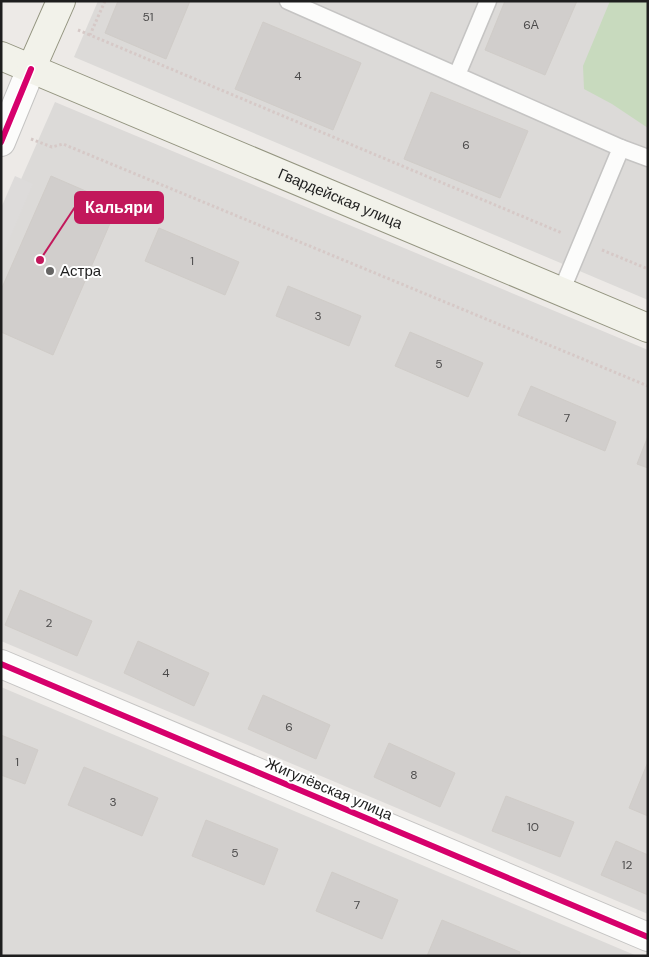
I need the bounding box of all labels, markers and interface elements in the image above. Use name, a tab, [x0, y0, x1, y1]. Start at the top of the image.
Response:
house number: 51	[142, 9, 154, 25]
house number: 6А	[523, 17, 539, 33]
house number: 4	[294, 68, 302, 84]
house number: 6	[462, 137, 470, 153]
street label: Гвардейская улица	[275, 164, 406, 234]
callout: Кальяри	[75, 192, 163, 223]
text: Кальяри	[85, 197, 153, 218]
house number: 1	[190, 253, 194, 269]
place label: Астра	[60, 261, 102, 281]
marker: Астра	[44, 265, 56, 277]
house number: 3	[314, 308, 322, 324]
house number: 5	[435, 356, 443, 372]
house number: 7	[564, 410, 570, 426]
house number: 2	[46, 615, 53, 631]
house number: 4	[162, 665, 170, 681]
house number: 6	[285, 719, 293, 735]
street label: Жигулёвская улица	[263, 753, 396, 825]
house number: 1	[15, 754, 19, 770]
house number: 8	[410, 767, 418, 783]
house number: 3	[109, 794, 117, 810]
house number: 10	[527, 819, 539, 835]
house number: 5	[231, 845, 239, 861]
house number: 12	[622, 857, 632, 873]
house number: 7	[354, 897, 360, 913]

